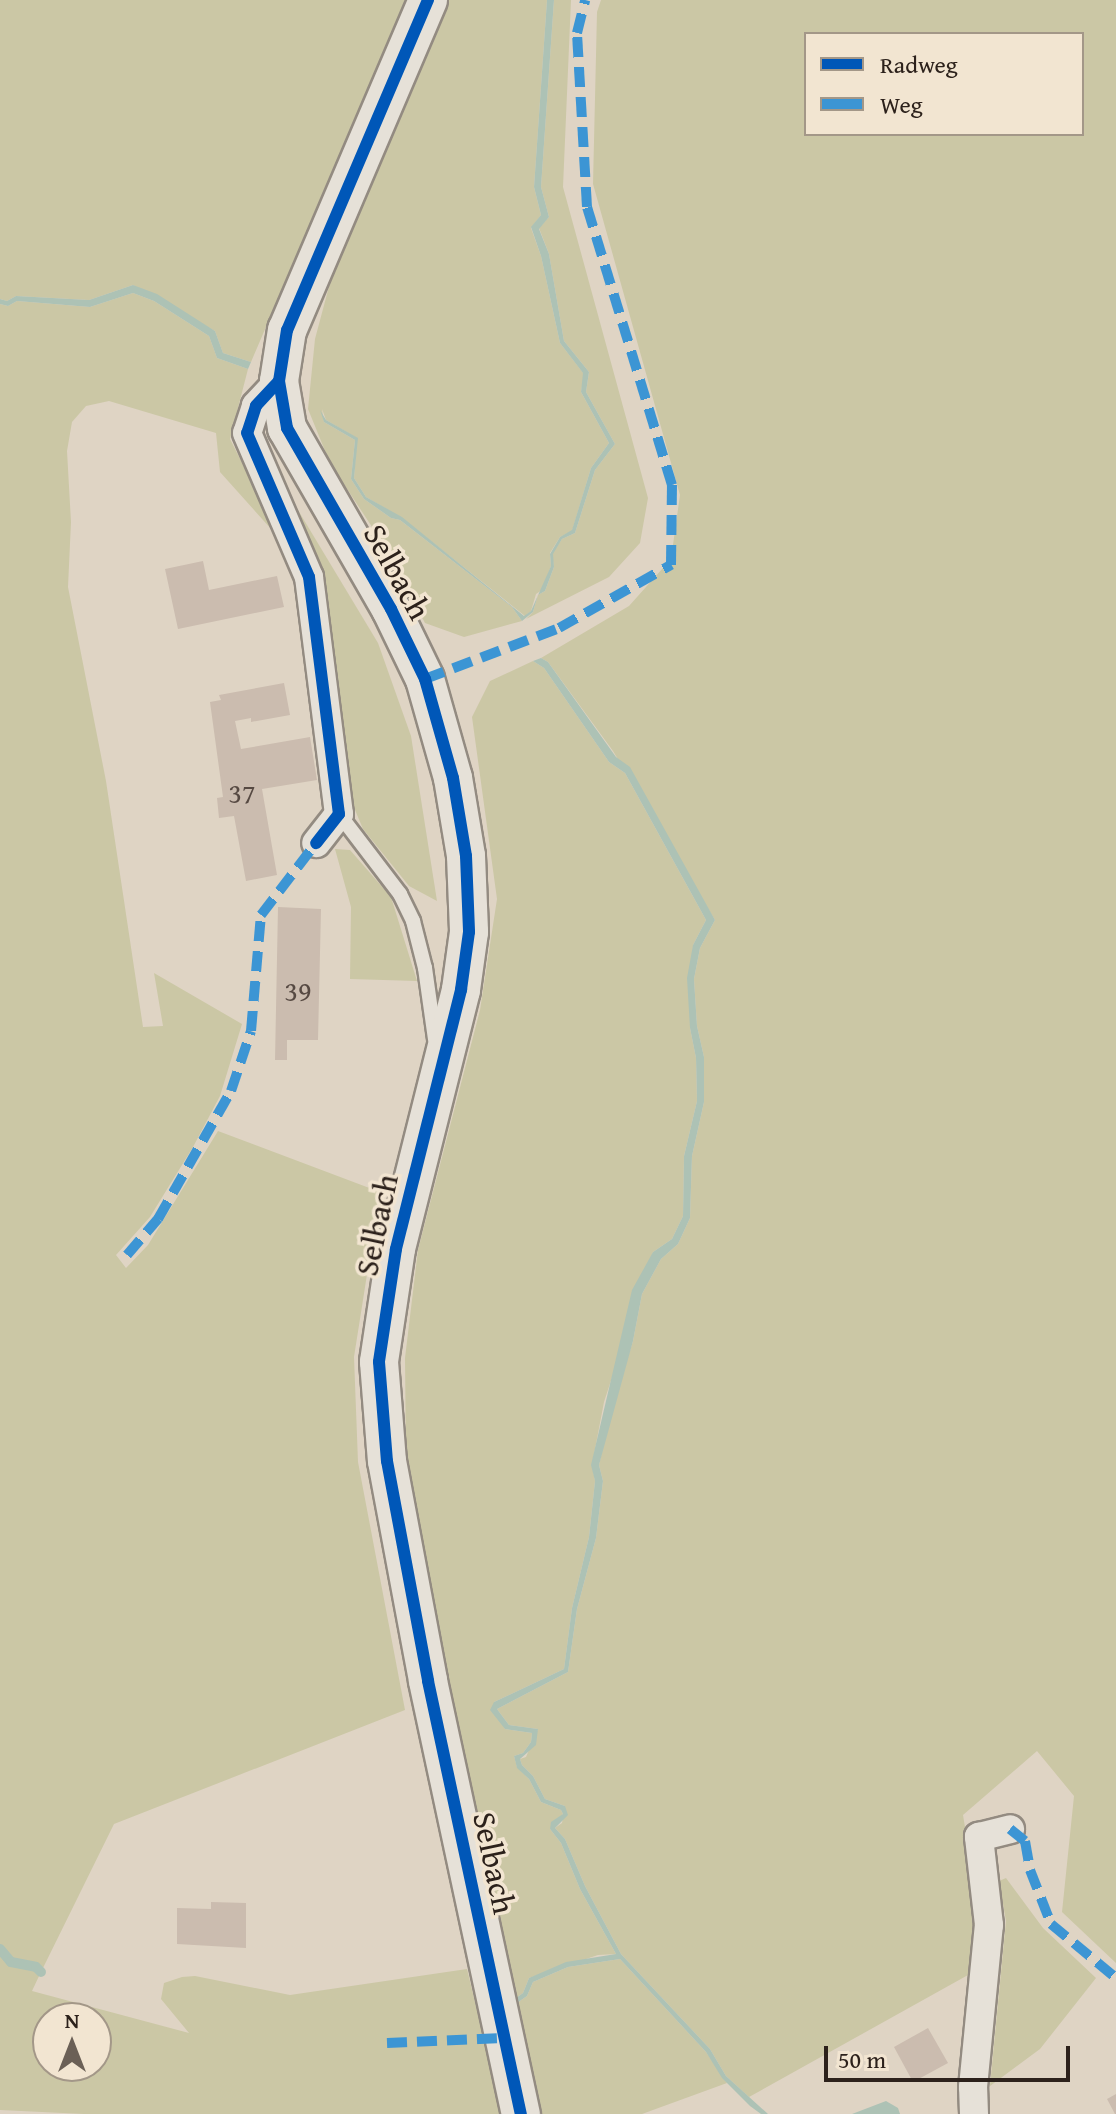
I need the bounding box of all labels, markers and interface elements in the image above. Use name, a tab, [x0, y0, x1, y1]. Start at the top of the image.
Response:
legend	[804, 32, 1084, 136]
text: Radweg	[880, 47, 958, 82]
text: Weg	[880, 87, 923, 122]
street label: Selbach	[355, 518, 439, 626]
house number: 37	[229, 776, 255, 810]
house number: 39	[285, 974, 311, 1008]
street label: Selbach	[348, 1171, 406, 1279]
street label: Selbach	[465, 1809, 523, 1917]
north arrow	[32, 2002, 112, 2082]
text: N	[65, 2004, 79, 2036]
scale bar	[828, 2030, 1074, 2080]
text: 50 m	[838, 2042, 886, 2077]

